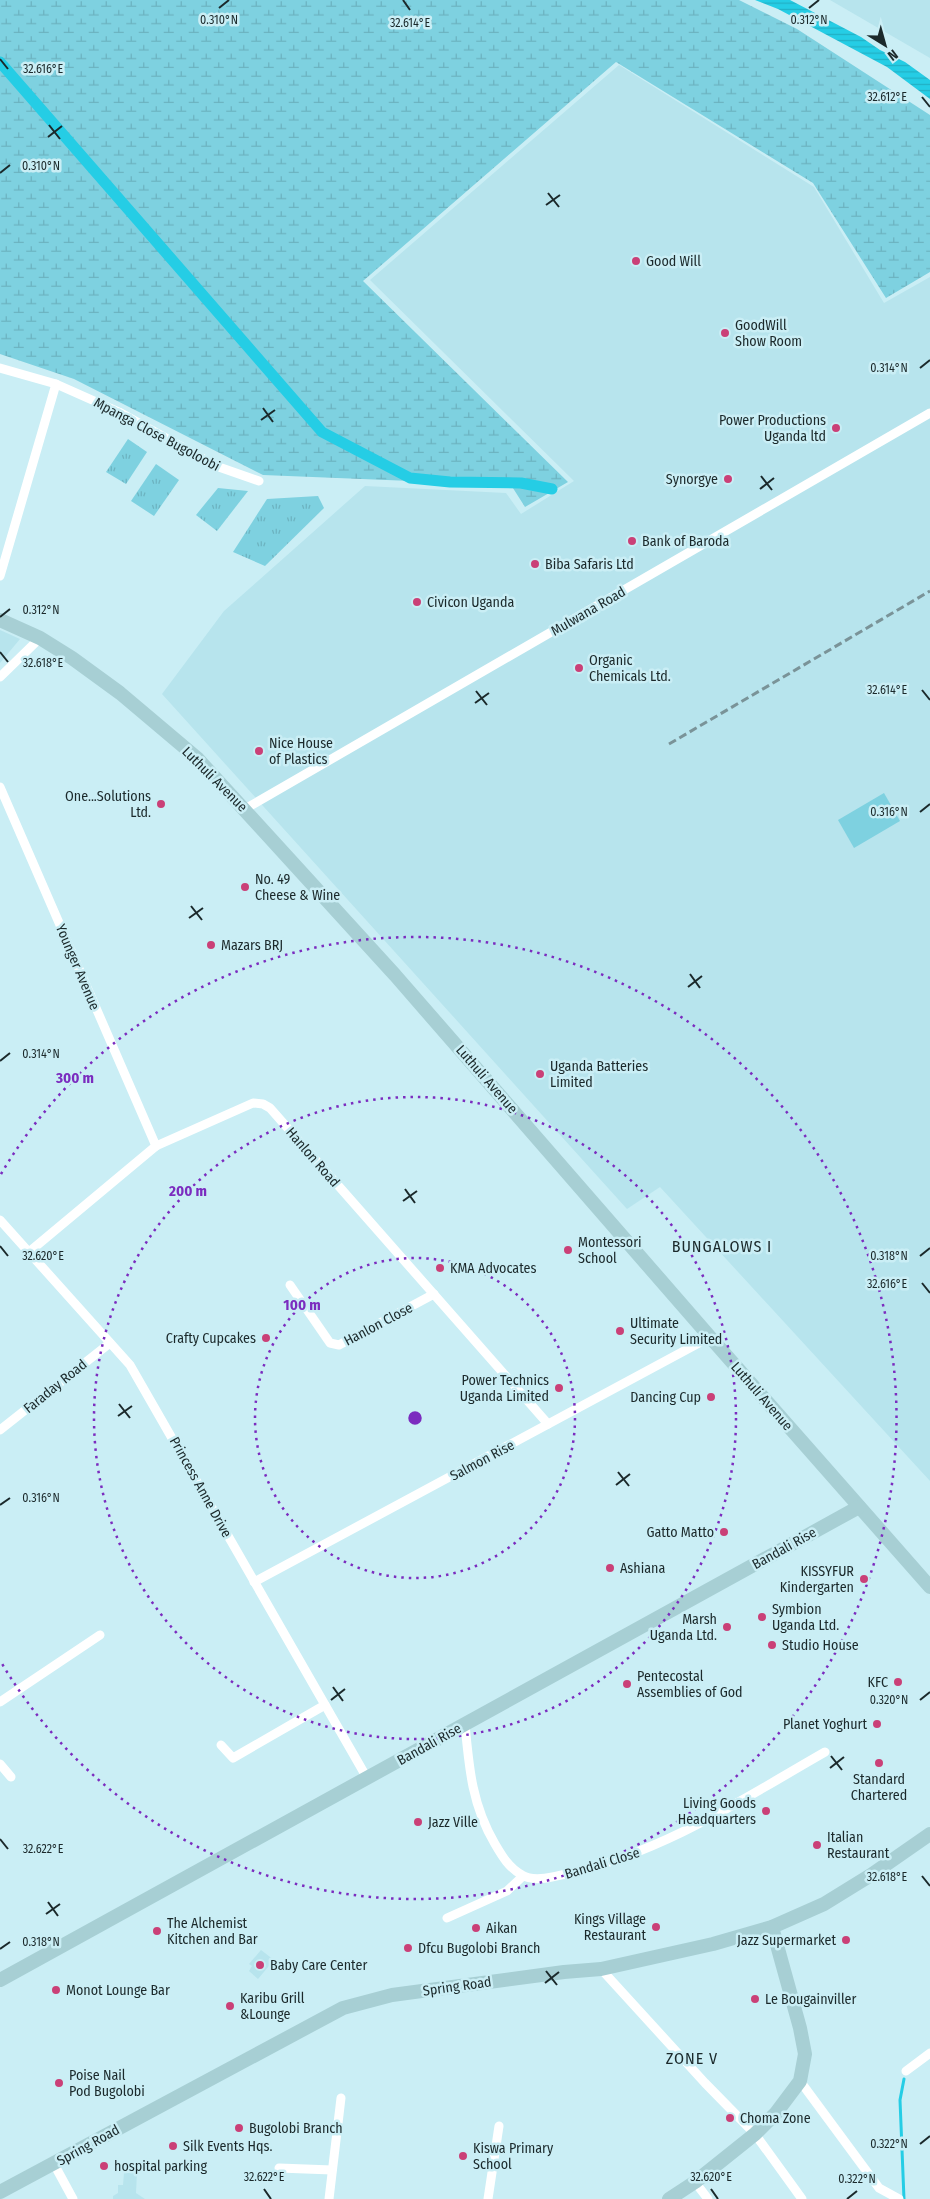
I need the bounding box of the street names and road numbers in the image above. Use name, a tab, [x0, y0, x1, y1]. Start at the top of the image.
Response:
street label: Mpanga Close Bugoloobi	[91, 394, 223, 475]
street label: Mulwana Road	[548, 583, 629, 640]
street label: Luthuli Avenue	[179, 743, 251, 816]
street label: Younger Avenue	[52, 922, 103, 1013]
street label: Luthuli Avenue	[452, 1042, 521, 1117]
street label: Hanlon Road	[282, 1124, 343, 1191]
street label: Hanlon Close	[341, 1299, 416, 1350]
street label: Faraday Road	[20, 1356, 90, 1417]
street label: Luthuli Avenue	[727, 1359, 796, 1434]
street label: Princess Anne Drive	[166, 1434, 235, 1541]
street label: Salmon Rise	[447, 1436, 517, 1484]
street label: Bandali Rise	[749, 1524, 819, 1573]
street label: Bandali Rise	[394, 1720, 464, 1769]
street label: Bandali Close	[563, 1844, 642, 1883]
street label: Spring Road	[422, 1973, 492, 2000]
street label: Spring Road	[54, 2121, 123, 2170]

